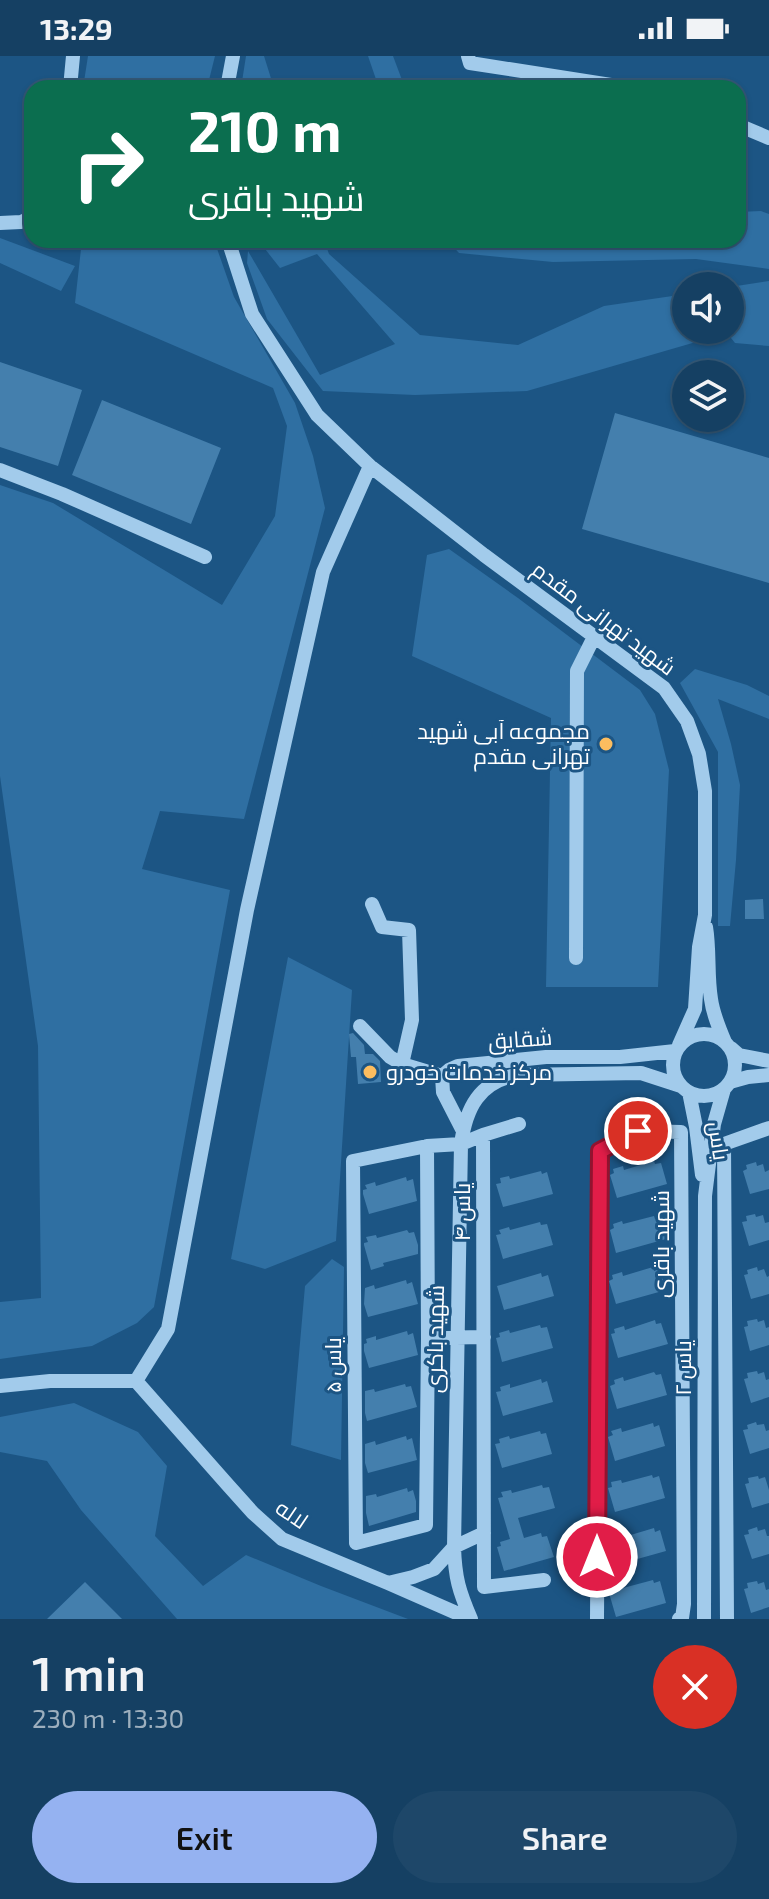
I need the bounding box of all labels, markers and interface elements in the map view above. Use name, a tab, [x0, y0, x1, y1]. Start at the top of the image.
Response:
text: 13:29	[40, 10, 113, 46]
text: 210 m	[188, 96, 342, 163]
icon: right	[56, 112, 160, 216]
text: شهید باقری	[188, 175, 365, 218]
map controls	[672, 272, 744, 432]
button: sound	[672, 272, 744, 344]
button: layers	[672, 360, 744, 432]
street label: شهید تهرانی مقدم	[525, 555, 681, 683]
place label: مجموعه آبی شهید تهرانی مقدم	[417, 717, 590, 772]
marker: مجموعه آبی شهید تهرانی مقدم	[597, 735, 615, 753]
street label: شقایق	[487, 1023, 553, 1055]
place label: مرکز خدمات خودرو	[386, 1058, 552, 1085]
marker: مرکز خدمات خودرو	[361, 1063, 379, 1081]
pin	[604, 1097, 672, 1165]
icon: arrive	[616, 1109, 660, 1153]
street label: یاس	[702, 1120, 736, 1162]
street label: یاس ۴	[448, 1183, 476, 1241]
street label: شهید باقری	[647, 1190, 675, 1298]
street label: شهید باکری	[420, 1285, 450, 1393]
street label: یاس ۵	[319, 1337, 347, 1393]
street label: یاس ۲	[669, 1340, 697, 1396]
street label: لاله	[272, 1493, 313, 1533]
position arrow	[555, 1515, 639, 1599]
text: 1 min	[32, 1643, 146, 1701]
button: close	[653, 1645, 737, 1729]
text: 230 m · 13:30	[32, 1702, 184, 1733]
button: Exit	[32, 1791, 377, 1883]
button: Share	[393, 1791, 737, 1883]

